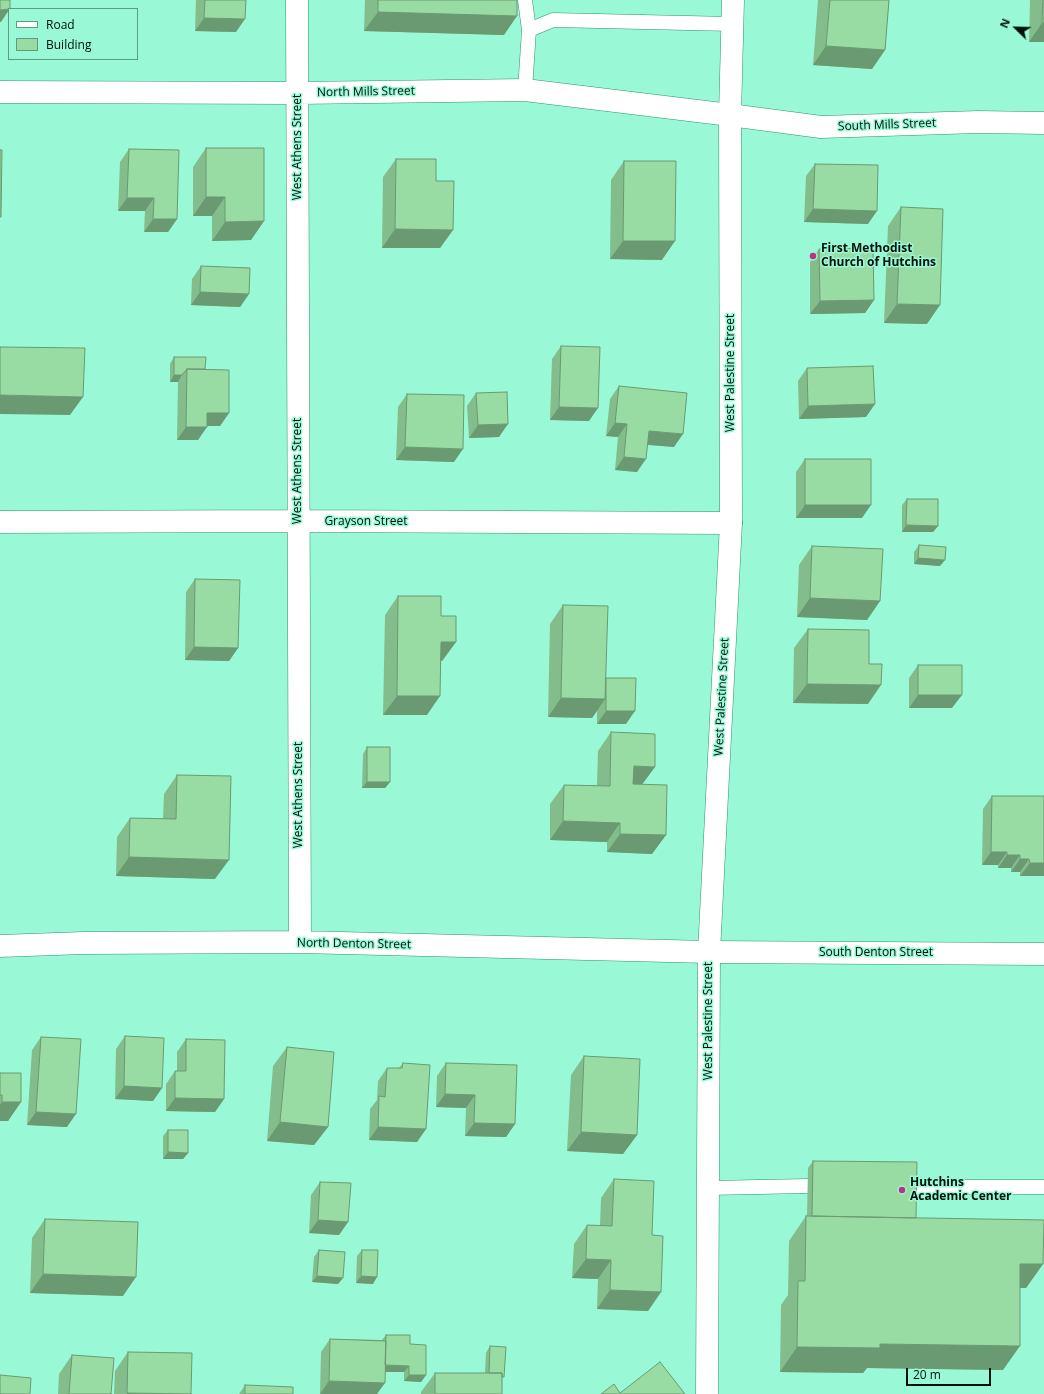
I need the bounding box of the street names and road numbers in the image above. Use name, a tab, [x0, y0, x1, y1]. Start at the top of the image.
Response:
street label: North Mills Street	[317, 84, 415, 100]
street label: West Athens Street	[291, 94, 305, 200]
street label: South Mills Street	[838, 116, 936, 134]
street label: West Palestine Street	[724, 314, 738, 432]
street label: West Athens Street	[291, 418, 305, 524]
street label: Grayson Street	[324, 515, 408, 529]
street label: West Palestine Street	[712, 638, 732, 756]
street label: West Athens Street	[292, 742, 306, 848]
street label: North Denton Street	[297, 936, 411, 952]
street label: South Denton Street	[819, 946, 933, 960]
street label: West Palestine Street	[702, 962, 716, 1080]

